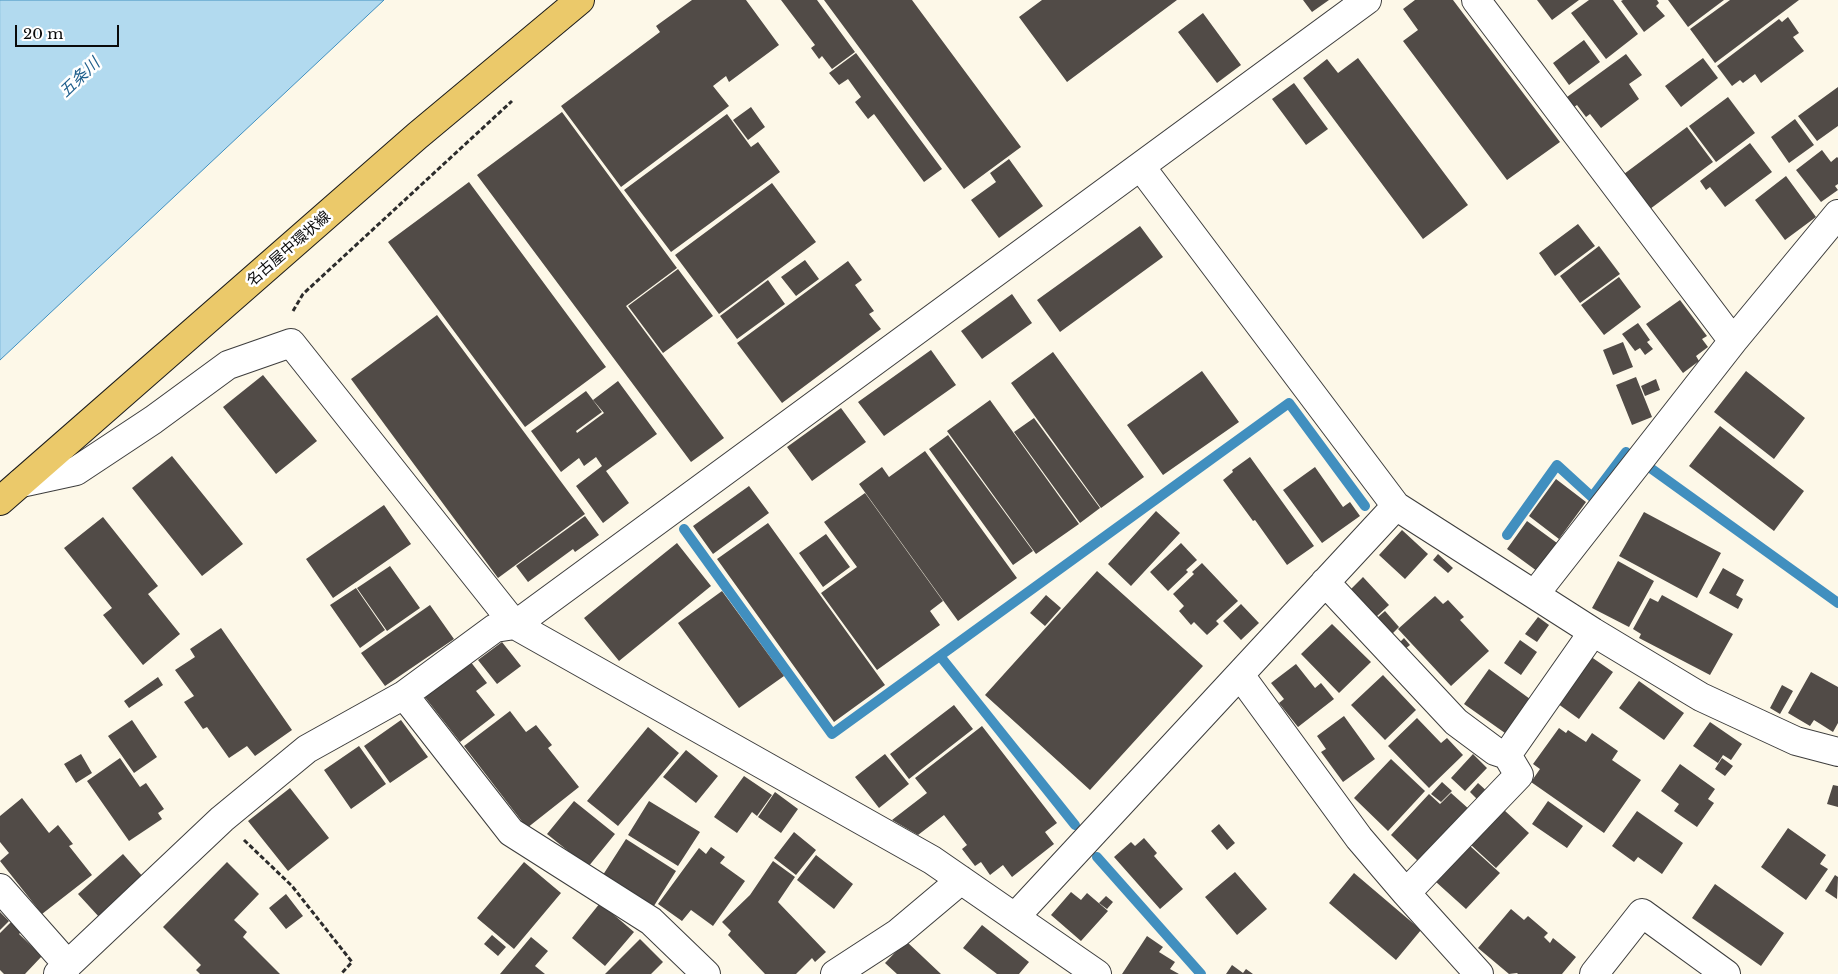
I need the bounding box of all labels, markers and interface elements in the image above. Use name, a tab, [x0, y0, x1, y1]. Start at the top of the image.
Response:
scale bar	[18, 15, 121, 47]
text: 20 m	[23, 24, 63, 43]
water label: 五条川	[56, 54, 104, 102]
street label: 名古屋中環状線	[243, 208, 335, 290]

